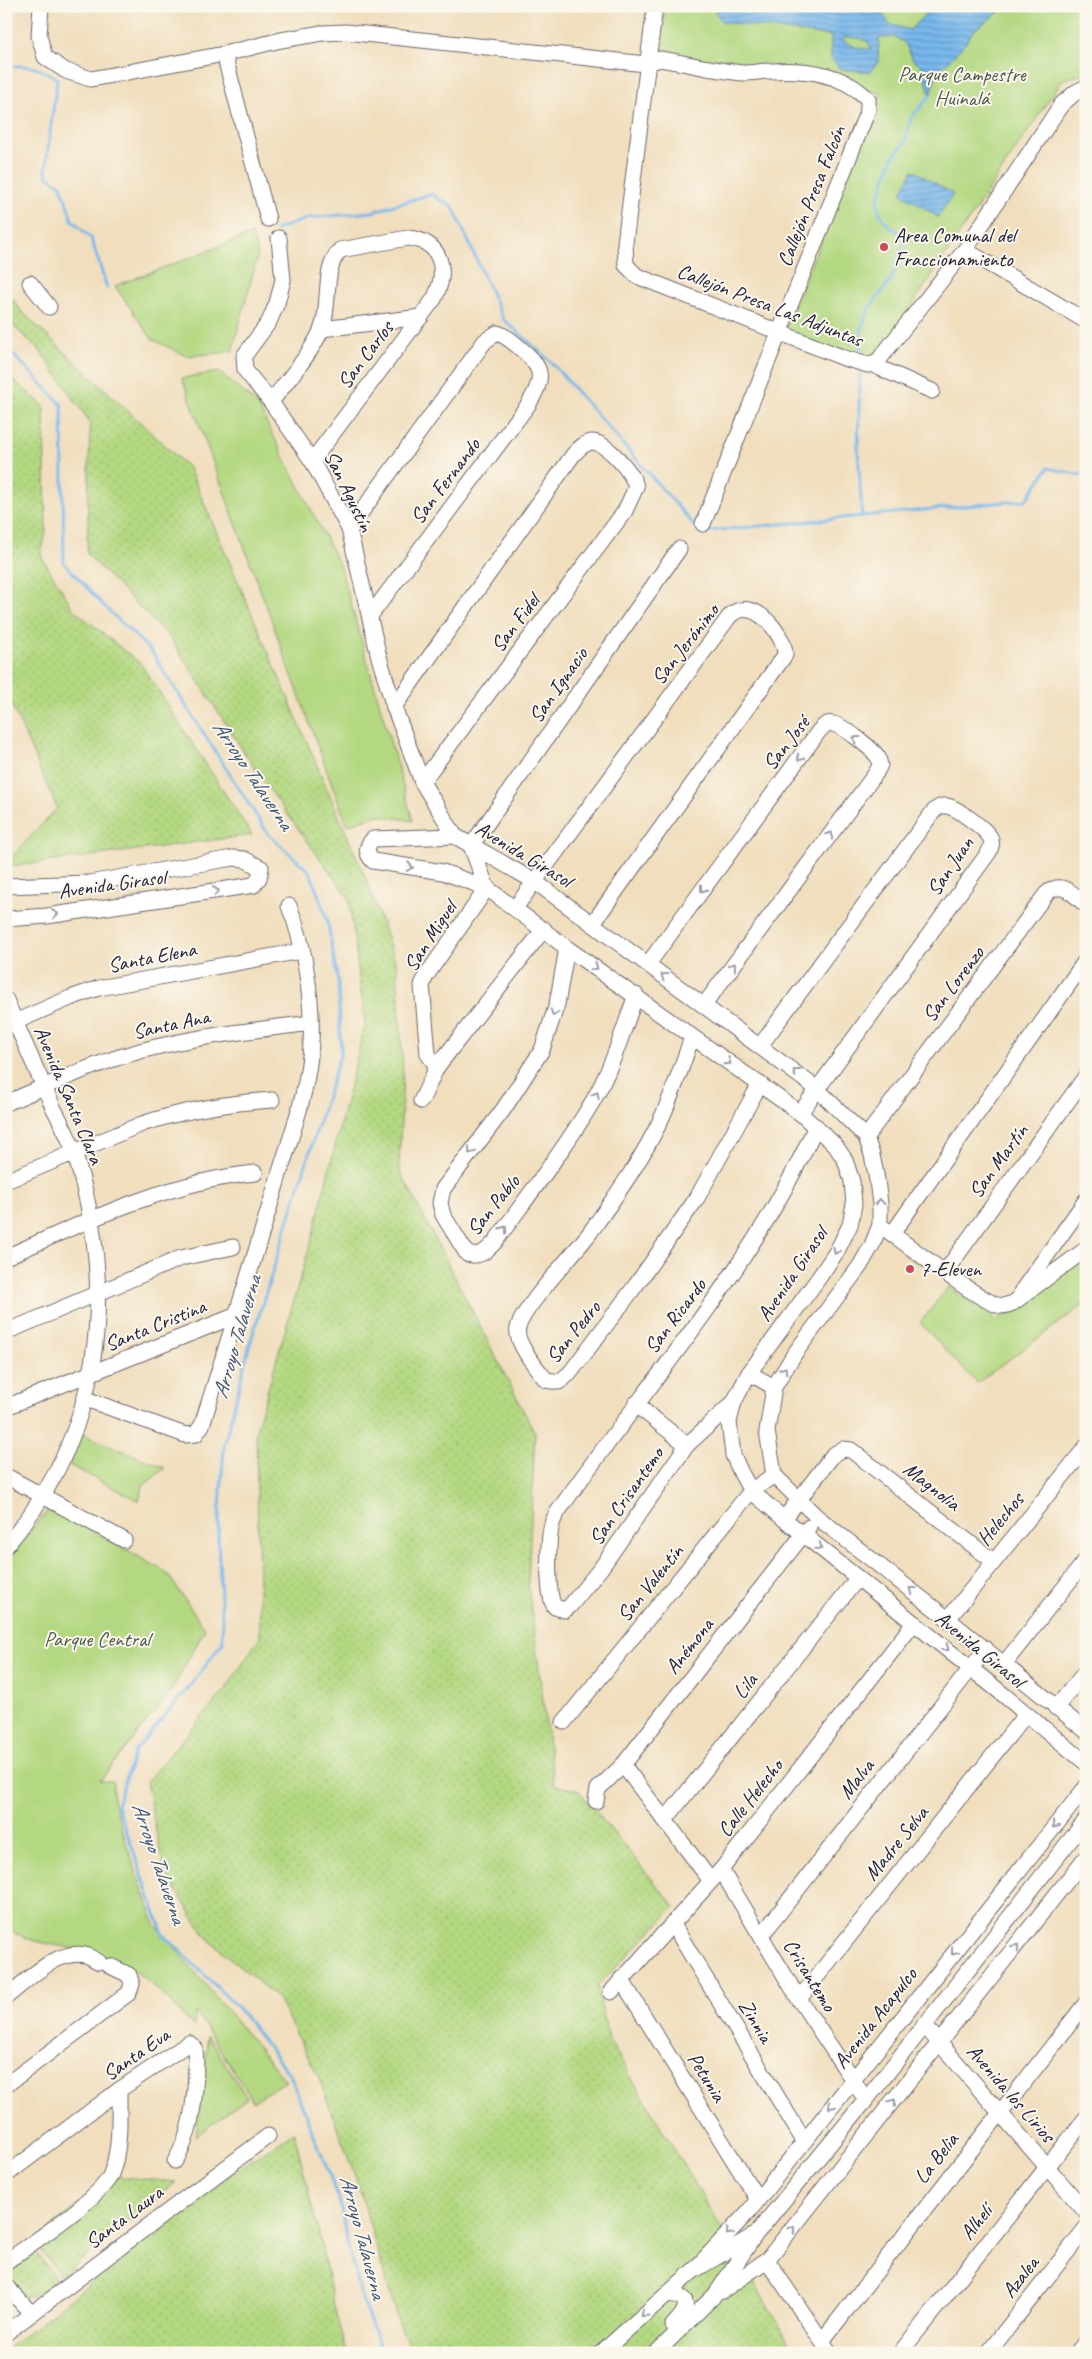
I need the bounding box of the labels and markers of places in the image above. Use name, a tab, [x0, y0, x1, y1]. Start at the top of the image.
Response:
place label: Area Comunal del Fraccionamiento	[894, 222, 1019, 272]
marker: Area Comunal del Fraccionamiento	[878, 241, 890, 253]
place label: 7-Eleven	[920, 1256, 983, 1282]
marker: 7-Eleven	[904, 1263, 916, 1275]

